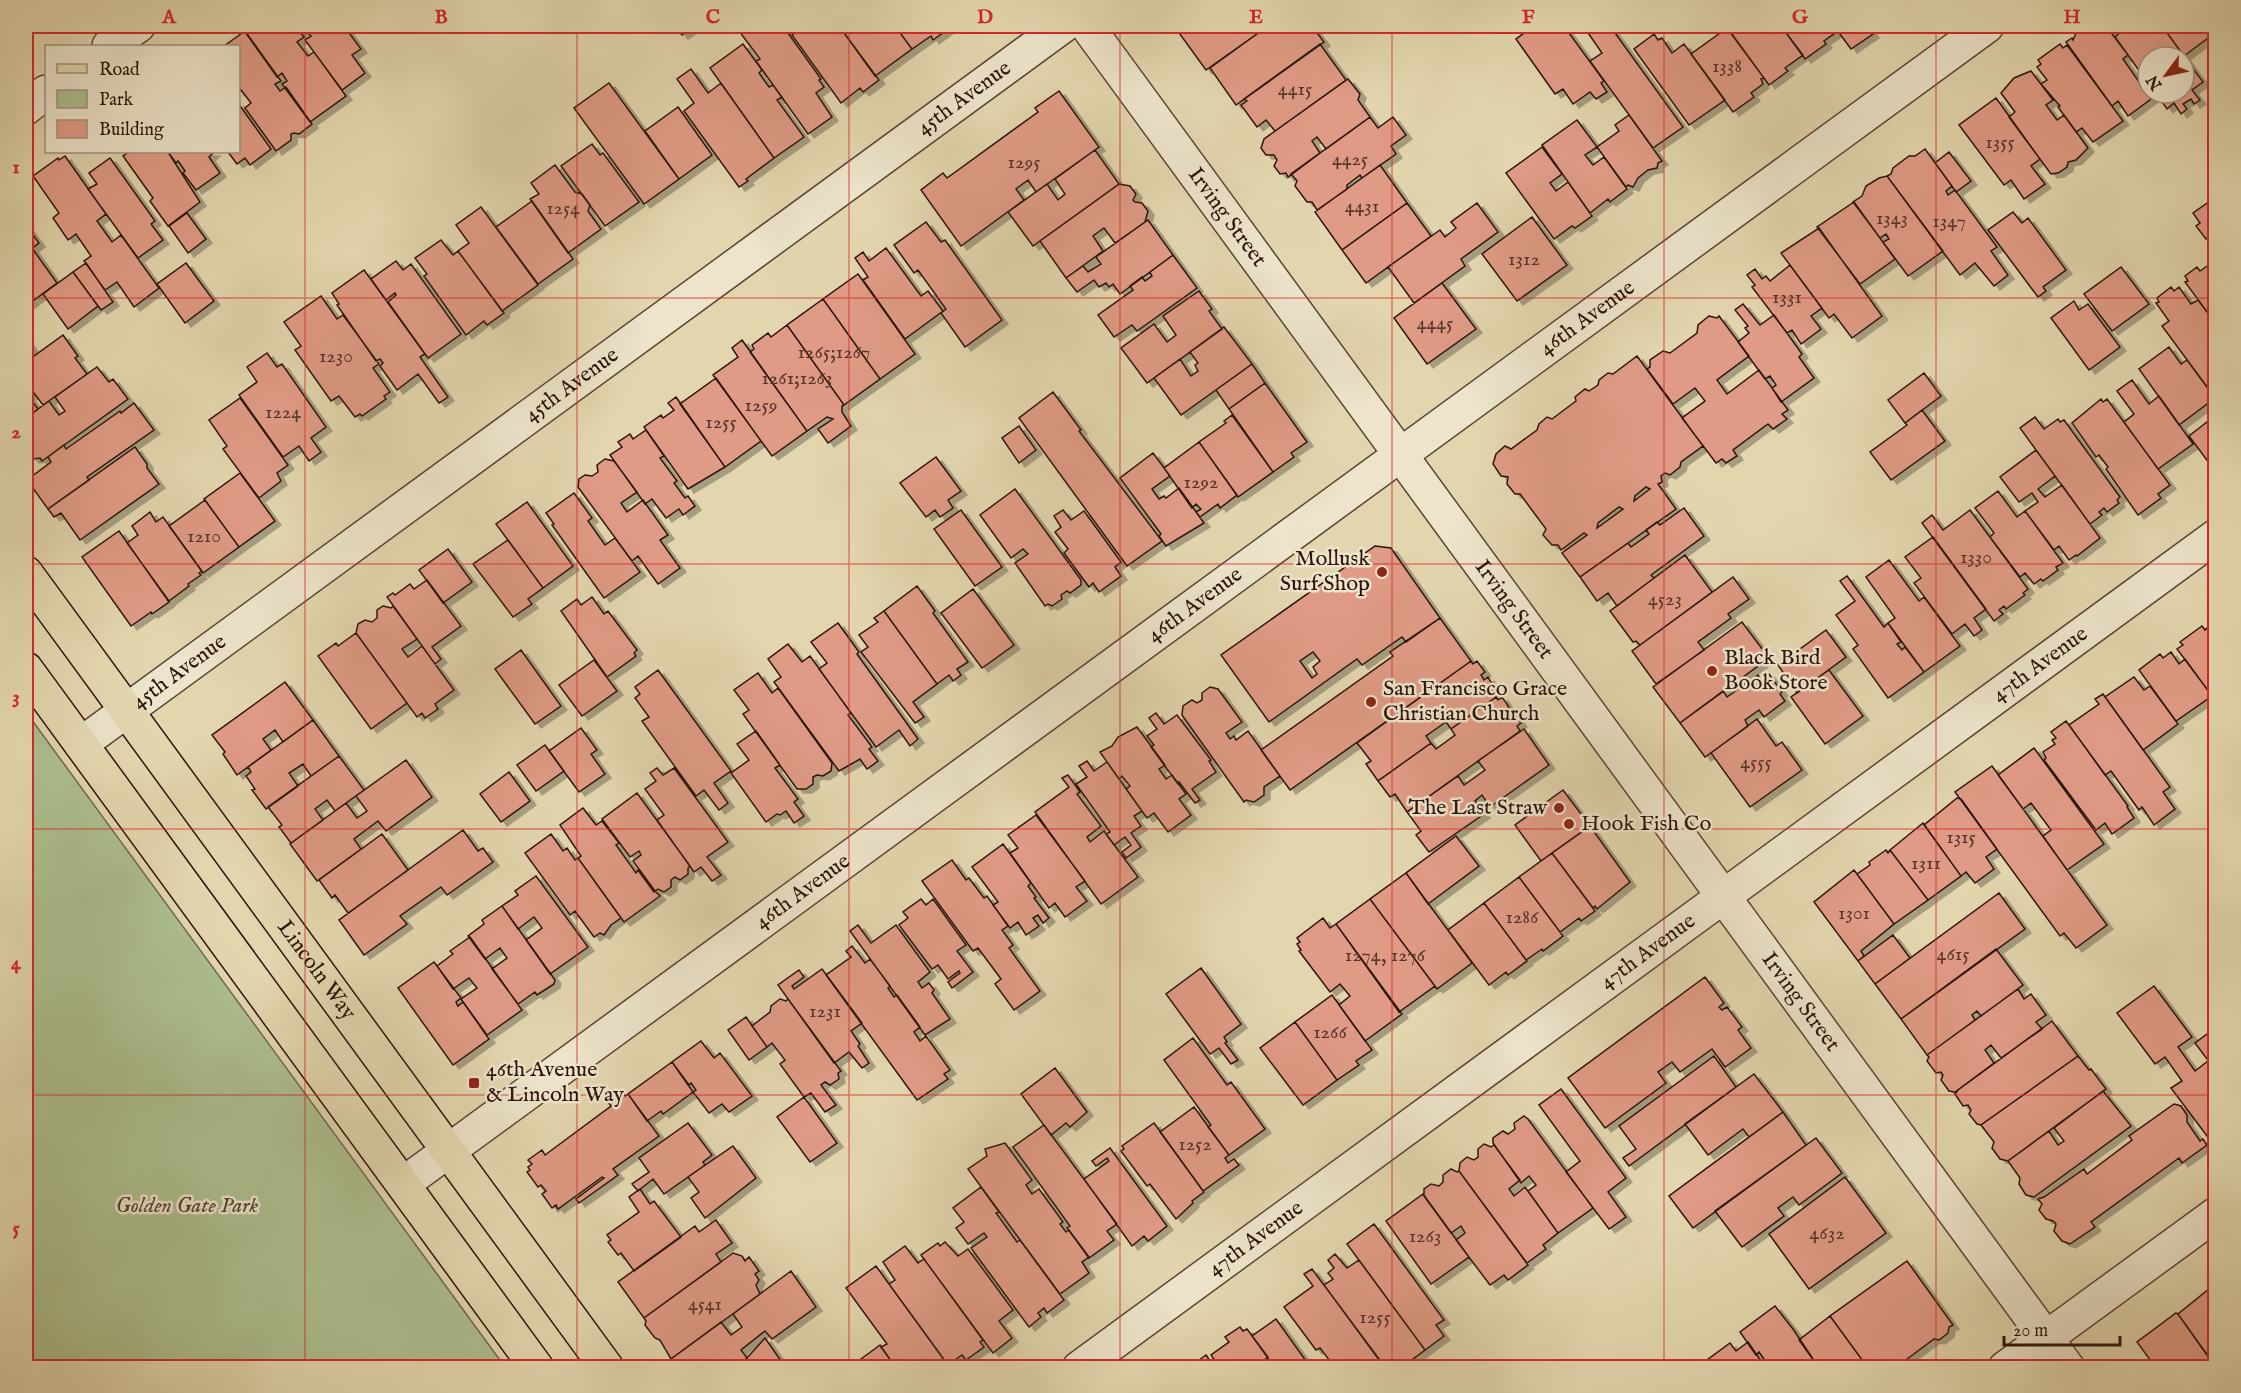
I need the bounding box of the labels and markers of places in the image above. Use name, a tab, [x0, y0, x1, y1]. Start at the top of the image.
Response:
place label: Mollusk Surf Shop	[1280, 545, 1370, 598]
marker: Mollusk Surf Shop	[1375, 565, 1389, 579]
place label: Black Bird Book Store	[1724, 644, 1828, 697]
marker: Black Bird Book Store	[1705, 664, 1719, 678]
place label: San Francisco Grace Christian Church	[1383, 675, 1567, 728]
marker: San Francisco Grace Christian Church	[1364, 695, 1378, 709]
place label: The Last Straw	[1409, 794, 1548, 822]
marker: The Last Straw	[1552, 801, 1566, 815]
place label: Hook Fish Co	[1581, 810, 1712, 838]
marker: Hook Fish Co	[1562, 817, 1576, 831]
place label: 46th Avenue & Lincoln Way	[486, 1056, 624, 1109]
marker: 46th Avenue & Lincoln Way	[467, 1076, 481, 1090]

